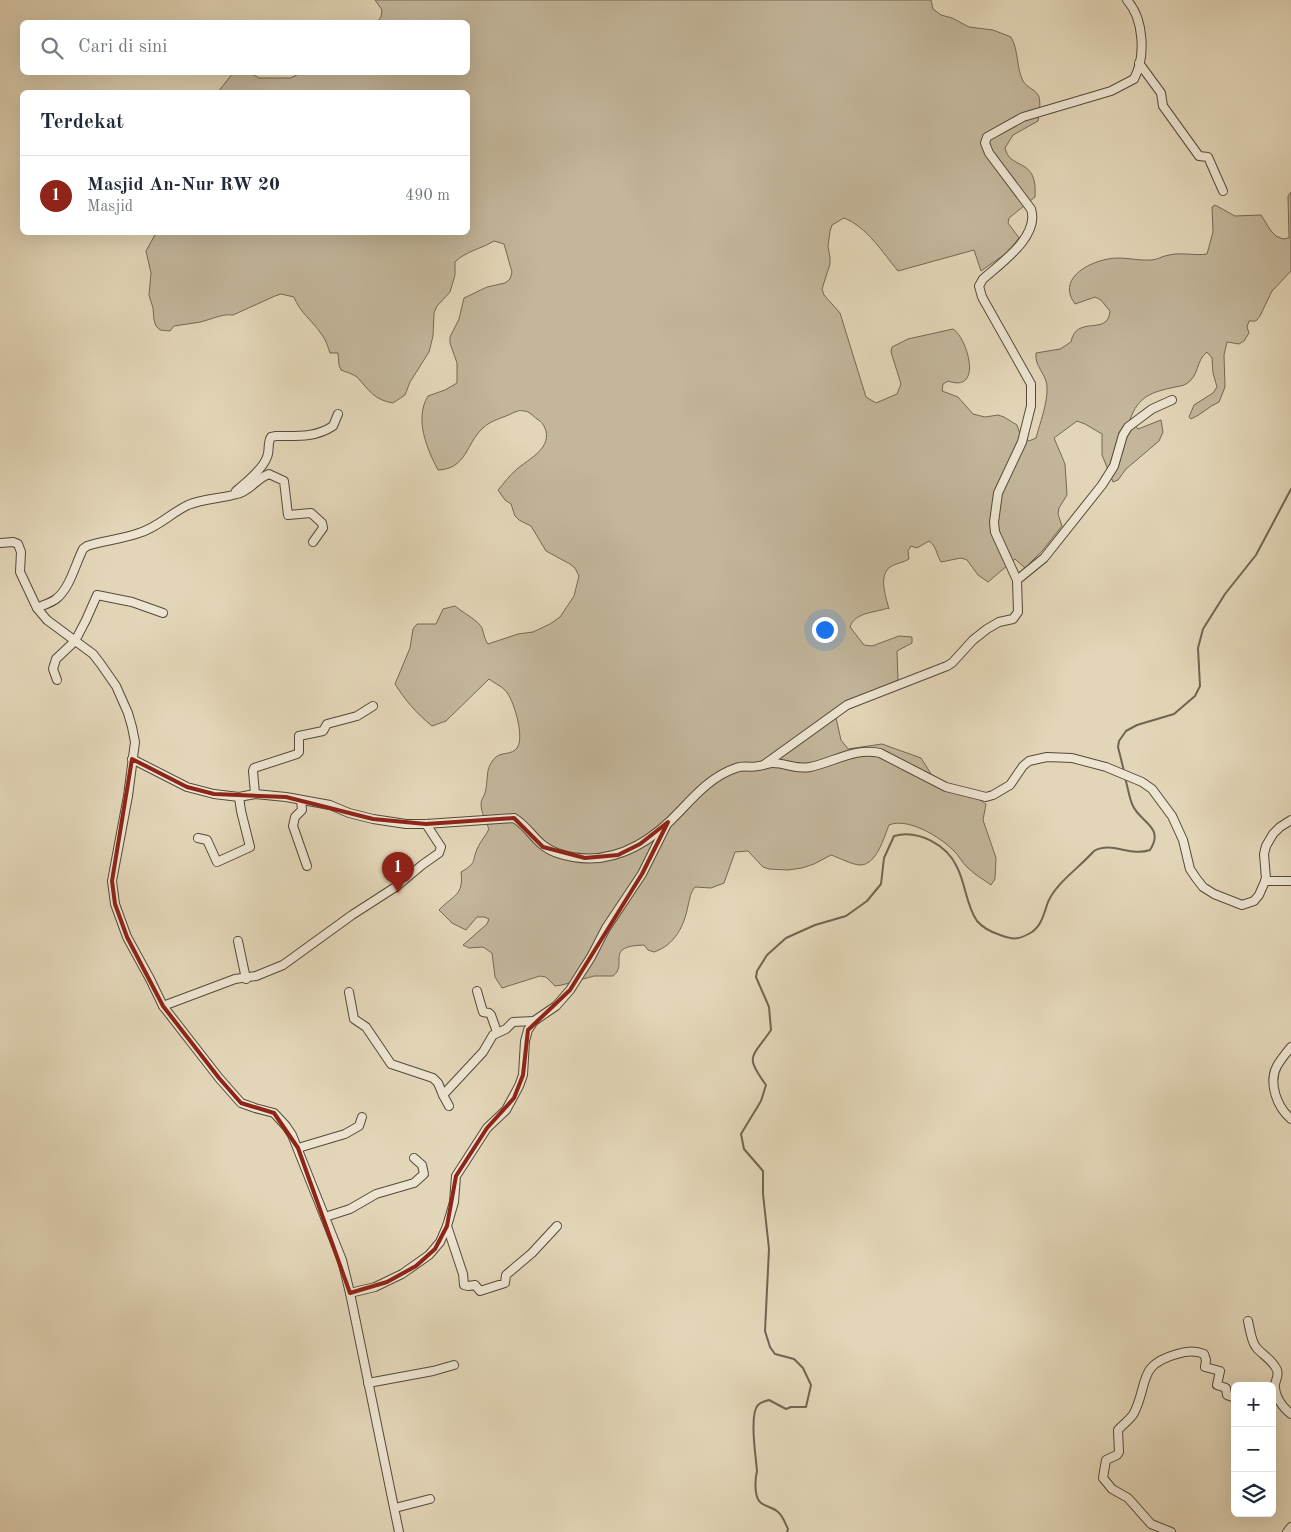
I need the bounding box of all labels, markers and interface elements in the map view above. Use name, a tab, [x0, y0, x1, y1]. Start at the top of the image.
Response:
search box	[20, 20, 470, 75]
icon: search	[38, 34, 66, 62]
text: Cari di sini	[78, 38, 168, 57]
text: Terdekat	[40, 112, 124, 133]
text: Masjid An-Nur RW 20	[87, 176, 280, 195]
text: 1	[51, 188, 61, 204]
text: 490 m	[405, 188, 450, 204]
text: Masjid	[87, 199, 133, 215]
your location	[812, 617, 838, 643]
pin: 1	[382, 852, 414, 893]
map controls	[1231, 1382, 1276, 1517]
button: +	[1231, 1382, 1276, 1427]
button: −	[1231, 1427, 1276, 1472]
button: layers	[1231, 1472, 1276, 1517]

